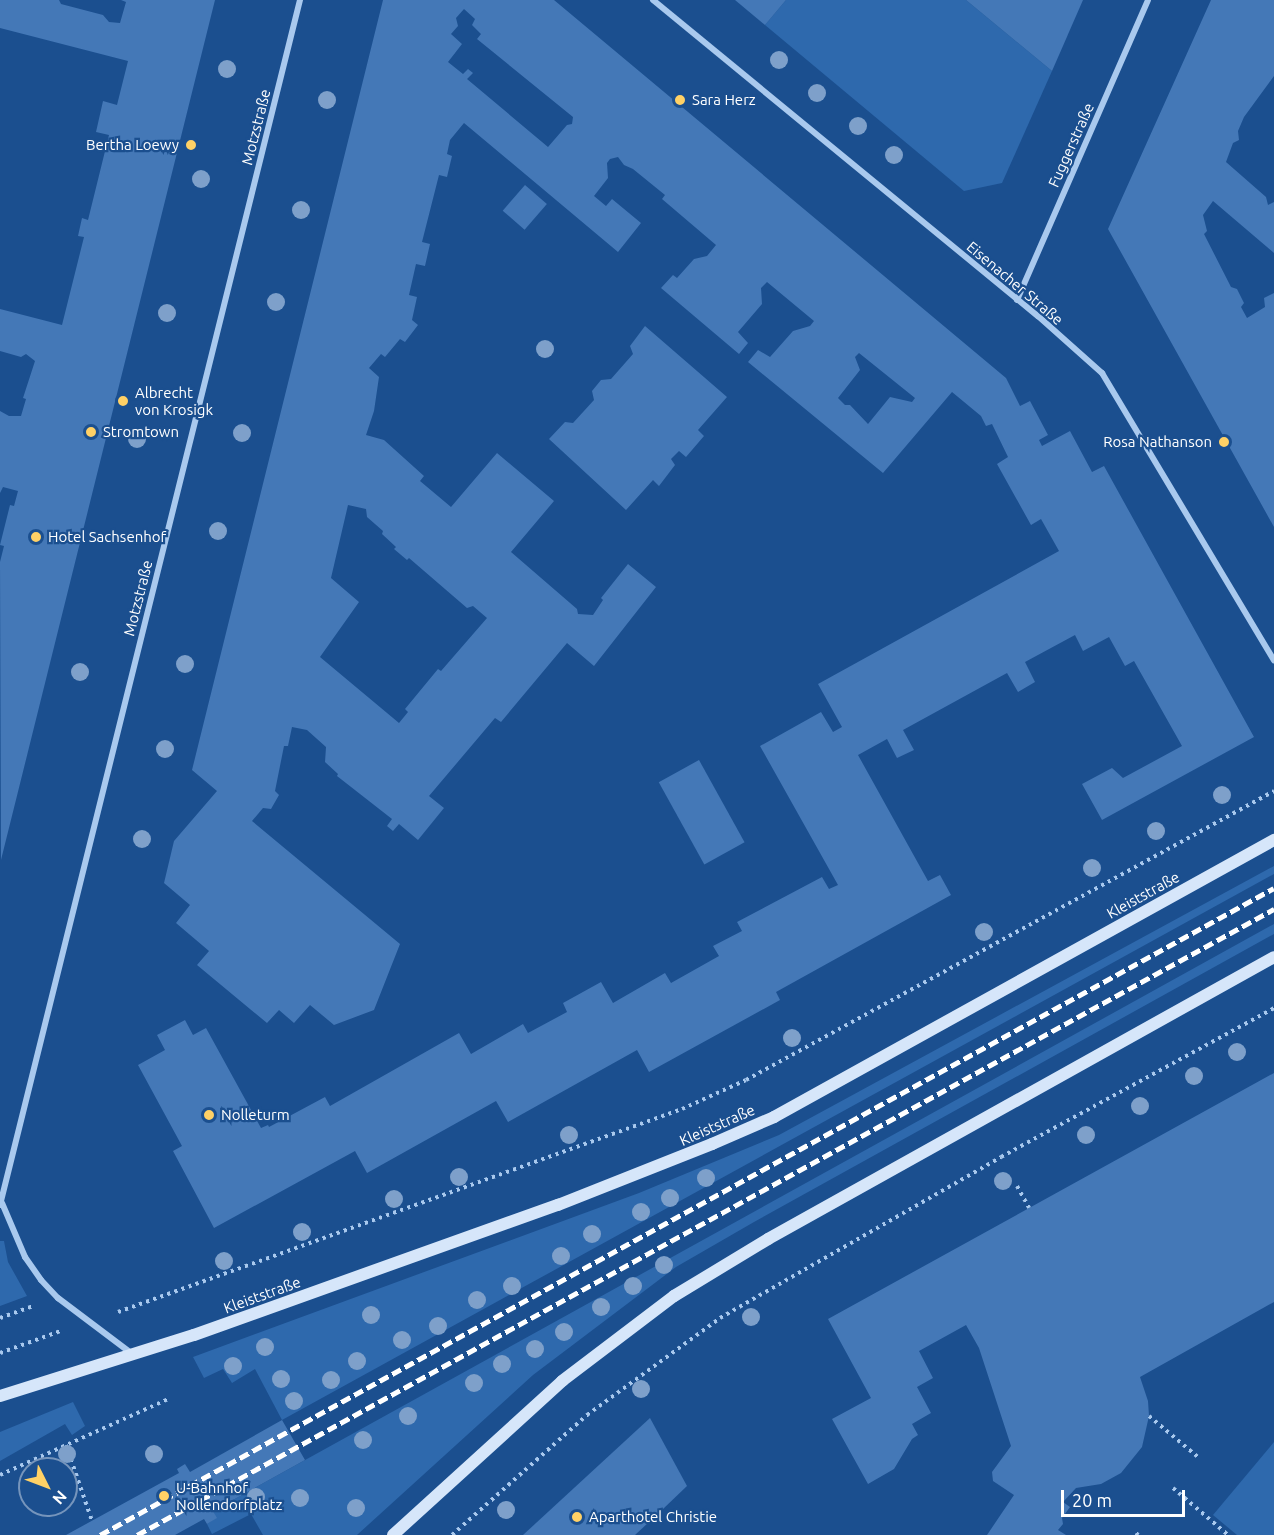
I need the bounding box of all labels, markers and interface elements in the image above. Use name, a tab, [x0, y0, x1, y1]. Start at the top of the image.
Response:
street label: Motzstraße	[238, 87, 274, 167]
place label: Sara Herz	[692, 91, 756, 109]
marker: Sara Herz	[673, 93, 687, 107]
street label: Fuggerstraße	[1044, 100, 1098, 190]
place label: Bertha Loewy	[86, 136, 179, 154]
marker: Bertha Loewy	[184, 138, 198, 152]
street label: Eisenacher Straße	[963, 237, 1067, 329]
place label: Albrecht von Krosigk	[135, 383, 213, 418]
marker: Albrecht von Krosigk	[116, 394, 130, 408]
place label: Stromtown	[103, 423, 179, 441]
marker: Stromtown	[84, 425, 98, 439]
place label: Rosa Nathanson	[1103, 433, 1212, 451]
marker: Rosa Nathanson	[1217, 435, 1231, 449]
place label: Hotel Sachsenhof	[48, 528, 166, 546]
marker: Hotel Sachsenhof	[29, 530, 43, 544]
street label: Motzstraße	[120, 558, 156, 638]
street label: Kleiststraße	[1103, 868, 1183, 922]
street label: Kleiststraße	[677, 1100, 757, 1150]
place label: Nolleturm	[221, 1106, 290, 1124]
marker: Nolleturm	[202, 1108, 216, 1122]
street label: Kleiststraße	[221, 1273, 303, 1317]
north arrow	[18, 1457, 78, 1517]
place label: U-Bahnhof Nollendorfplatz	[176, 1478, 282, 1513]
scale bar	[1064, 1478, 1188, 1516]
text: N	[49, 1487, 71, 1508]
marker: U-Bahnhof Nollendorfplatz	[157, 1489, 171, 1503]
text: 20 m	[1072, 1490, 1112, 1510]
place label: Aparthotel Christie	[589, 1508, 717, 1526]
marker: Aparthotel Christie	[570, 1510, 584, 1524]

